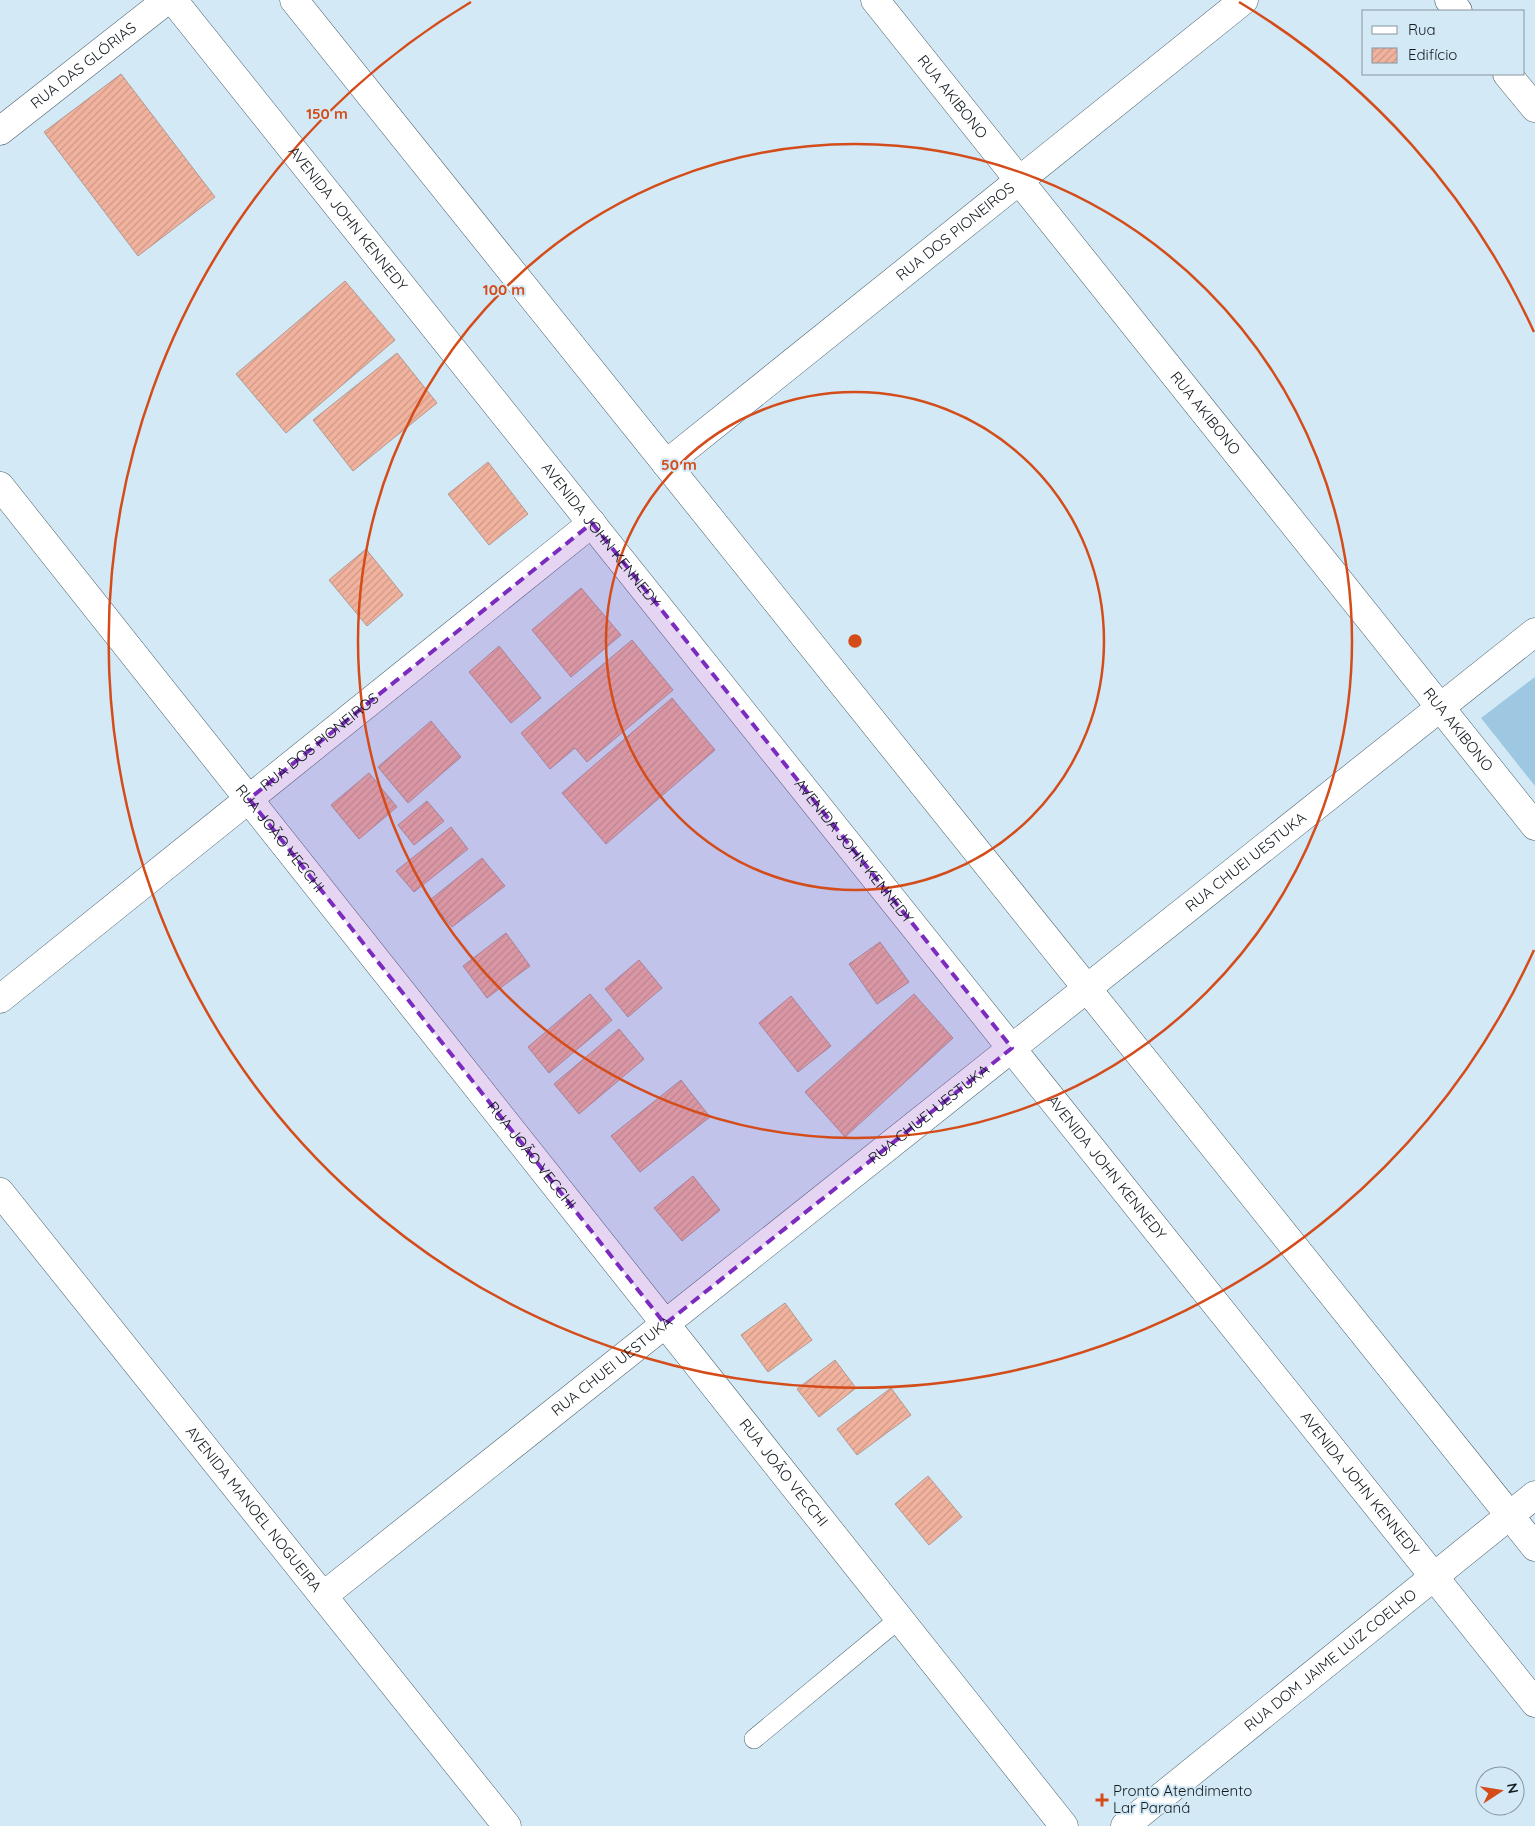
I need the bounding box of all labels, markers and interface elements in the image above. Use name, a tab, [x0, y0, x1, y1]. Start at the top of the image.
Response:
legend	[1362, 10, 1525, 75]
street label: RUA DAS GLÓRIAS	[26, 18, 140, 113]
text: Rua	[1408, 20, 1436, 39]
text: Edifício	[1408, 45, 1457, 64]
street label: RUA AKIBONO	[914, 51, 992, 142]
text: 150 m	[306, 104, 348, 123]
street label: AVENIDA JOHN KENNEDY	[285, 142, 412, 295]
street label: RUA DOS PIONEIROS	[892, 178, 1018, 285]
text: 100 m	[483, 280, 525, 299]
street label: RUA AKIBONO	[1166, 367, 1245, 459]
text: 50 m	[661, 455, 697, 474]
street label: AVENIDA JOHN KENNEDY	[538, 458, 665, 611]
centre of rings	[846, 632, 864, 650]
street label: RUA AKIBONO	[1419, 684, 1498, 775]
street label: RUA DOS PIONEIROS	[256, 688, 382, 795]
street label: AVENIDA JOHN KENNEDY	[791, 775, 918, 928]
street label: RUA JOÃO VECCHI	[232, 780, 329, 896]
street label: RUA CHUEI UESTUKA	[1181, 808, 1310, 916]
street label: RUA CHUEI UESTUKA	[864, 1060, 993, 1168]
street label: AVENIDA JOHN KENNEDY	[1044, 1091, 1171, 1244]
street label: RUA JOÃO VECCHI	[483, 1097, 581, 1213]
street label: RUA CHUEI UESTUKA	[547, 1312, 676, 1420]
street label: AVENIDA JOHN KENNEDY	[1297, 1407, 1424, 1560]
street label: RUA JOÃO VECCHI	[735, 1415, 833, 1530]
street label: AVENIDA MANOEL NOGUEIRA	[182, 1422, 326, 1596]
street label: RUA DOM JAIME LUIZ COELHO	[1240, 1585, 1420, 1735]
north arrow	[1475, 1766, 1525, 1816]
place label: Pronto Atendimento Lar Paraná	[1113, 1781, 1252, 1817]
text: N	[1503, 1781, 1523, 1795]
marker: Pronto Atendimento Lar Paraná	[1095, 1793, 1109, 1807]

